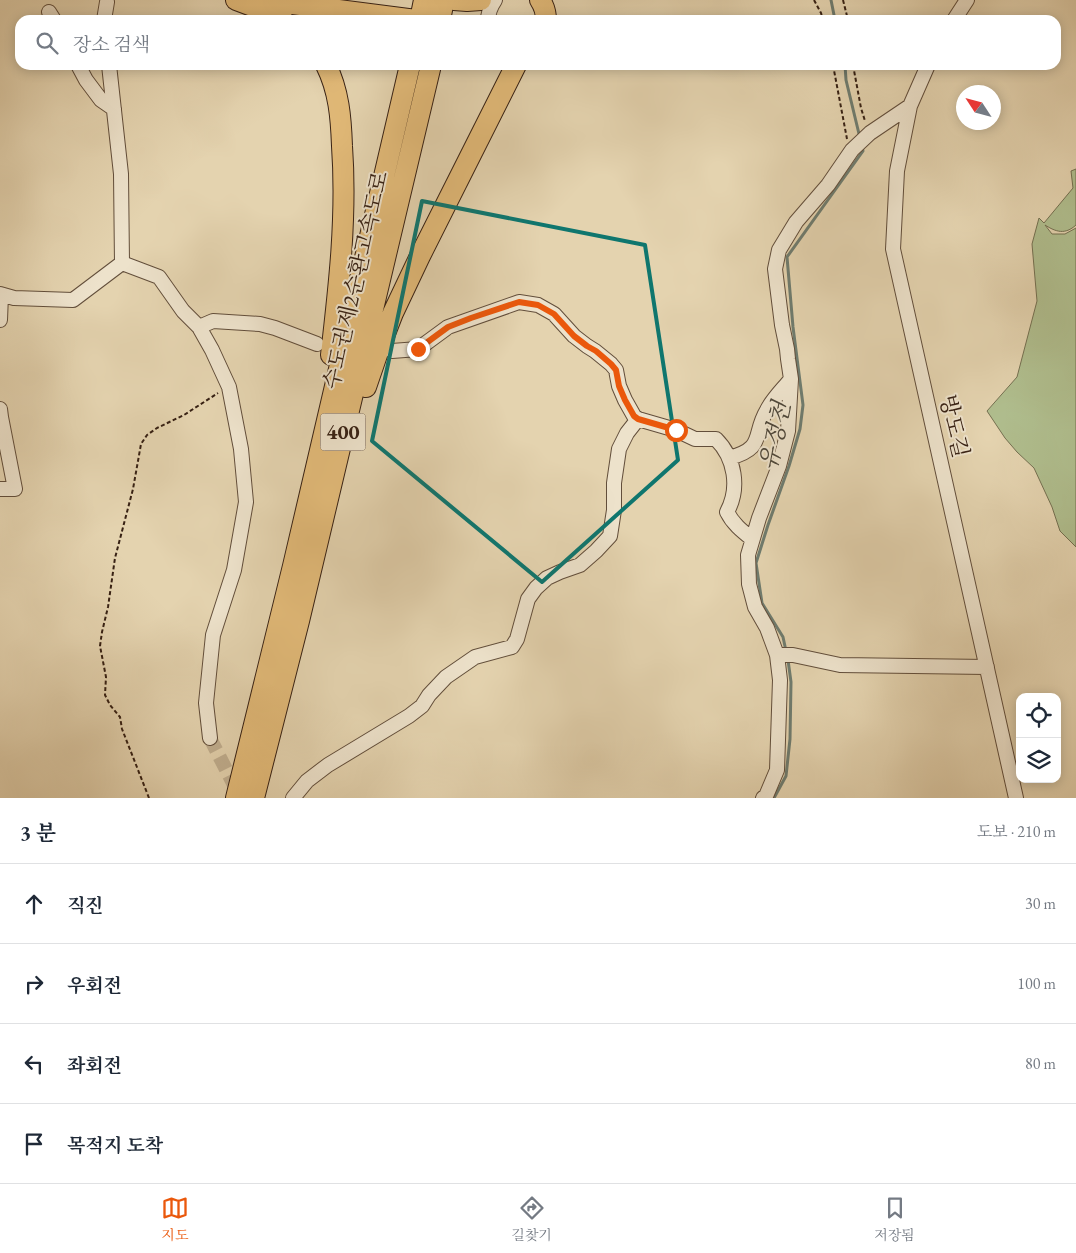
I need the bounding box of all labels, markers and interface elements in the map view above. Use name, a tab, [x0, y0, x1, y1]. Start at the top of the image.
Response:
search box	[15, 15, 1061, 70]
icon: search	[33, 29, 61, 57]
text: 장소 검색	[73, 32, 150, 57]
north arrow	[956, 85, 1001, 130]
street label: 수도권제2순환고속도로	[316, 168, 395, 392]
route end	[407, 338, 430, 361]
street label: 방도길	[933, 392, 976, 460]
water label: 유정천	[752, 397, 797, 473]
road number: 400	[320, 414, 366, 451]
route start	[665, 419, 688, 442]
map controls	[1016, 693, 1061, 783]
button: locate	[1016, 693, 1061, 738]
button: layers	[1016, 738, 1061, 783]
text: 3 분	[20, 819, 56, 846]
text: 도보 · 210 m	[977, 821, 1056, 842]
icon: ahead	[20, 890, 48, 918]
text: 직진	[67, 893, 104, 918]
text: 30 m	[1025, 893, 1056, 914]
icon: right	[20, 970, 48, 998]
text: 우회전	[67, 973, 122, 998]
text: 100 m	[1017, 973, 1056, 994]
icon: left	[20, 1050, 48, 1078]
text: 좌회전	[67, 1053, 122, 1078]
text: 80 m	[1025, 1053, 1056, 1074]
icon: arrive	[20, 1130, 48, 1158]
text: 목적지 도착	[67, 1133, 163, 1158]
tab: 지도	[161, 1194, 189, 1244]
tab: 길찾기	[511, 1194, 552, 1244]
tab: 저장됨	[874, 1194, 915, 1244]

